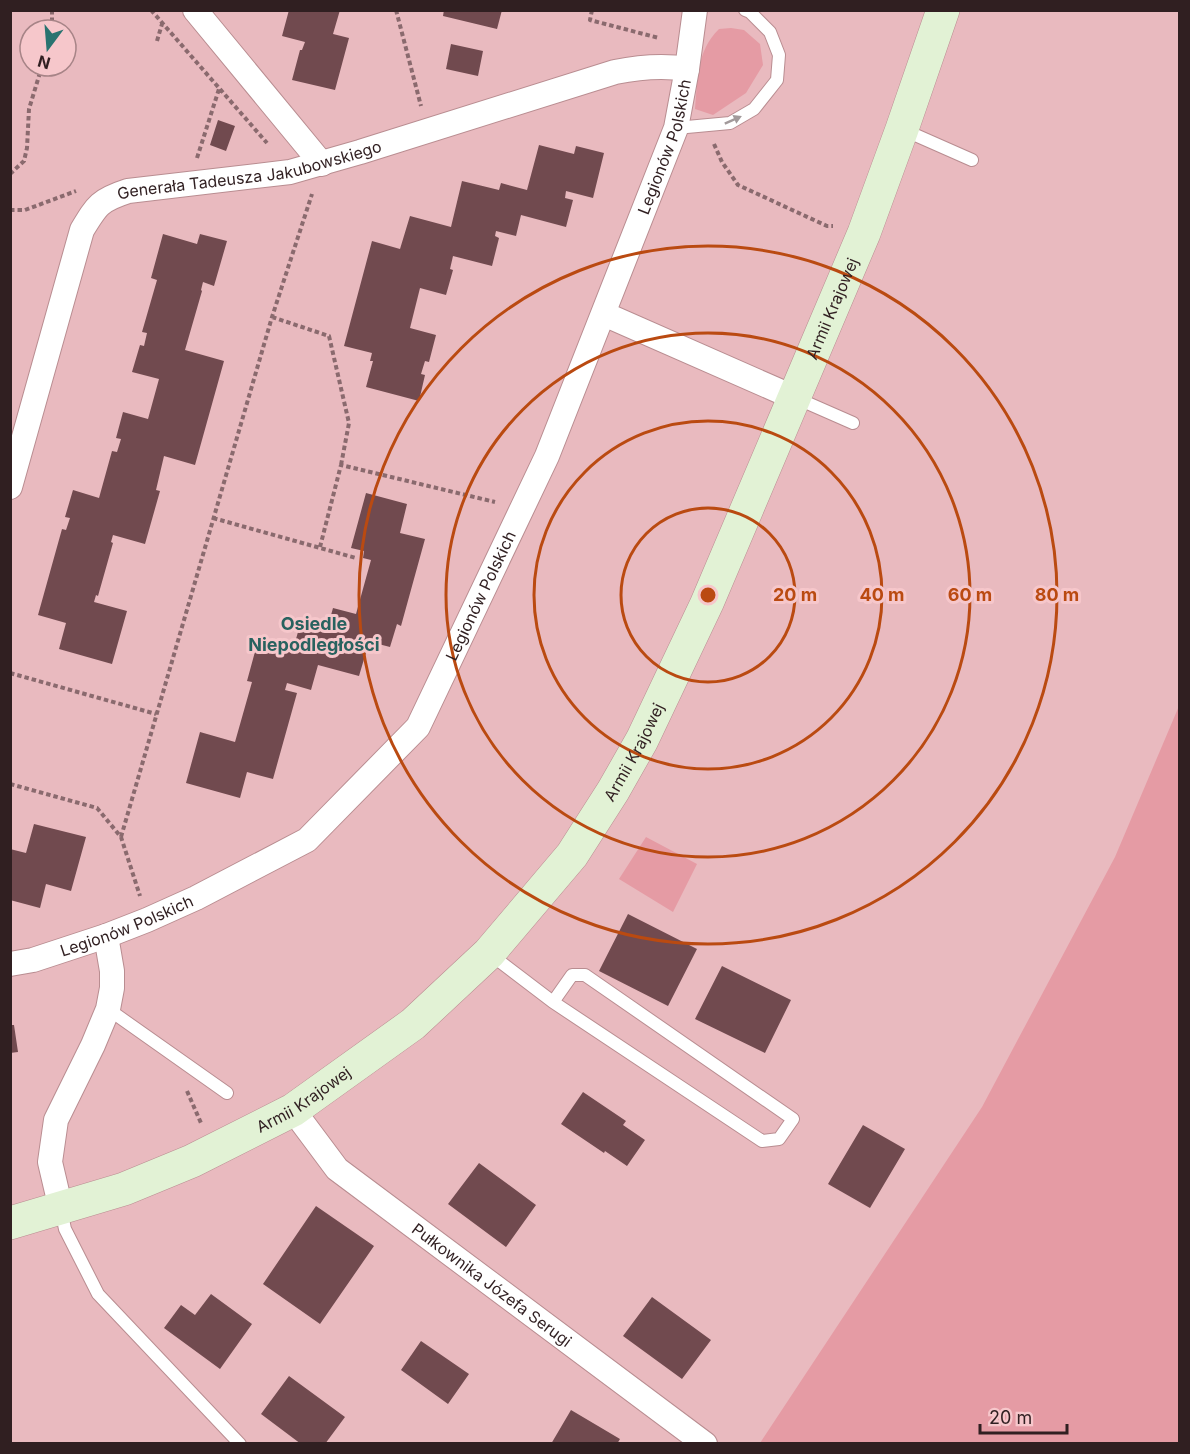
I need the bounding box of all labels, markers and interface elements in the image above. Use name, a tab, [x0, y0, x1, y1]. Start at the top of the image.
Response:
north arrow	[18, 18, 78, 78]
text: N	[35, 51, 52, 74]
street label: Legionów Polskich	[633, 77, 695, 217]
one-way arrow	[725, 115, 743, 125]
street label: Generała Tadeusza Jakubowskiego	[114, 136, 384, 204]
street label: Armii Krajowej	[802, 255, 862, 362]
street label: Legionów Polskich	[441, 528, 520, 664]
text: 20 m	[773, 584, 817, 605]
text: 40 m	[860, 584, 905, 605]
text: 60 m	[948, 584, 992, 605]
text: 80 m	[1035, 584, 1079, 605]
centre of rings	[698, 585, 718, 605]
district label: Osiedle Niepodległości	[248, 613, 380, 655]
street label: Armii Krajowej	[599, 700, 668, 805]
street label: Legionów Polskich	[57, 891, 196, 960]
street label: Armii Krajowej	[253, 1062, 355, 1137]
street label: Pułkownika Józefa Serugi	[408, 1219, 576, 1351]
scale bar	[980, 1397, 1067, 1435]
text: 20 m	[989, 1407, 1032, 1428]

